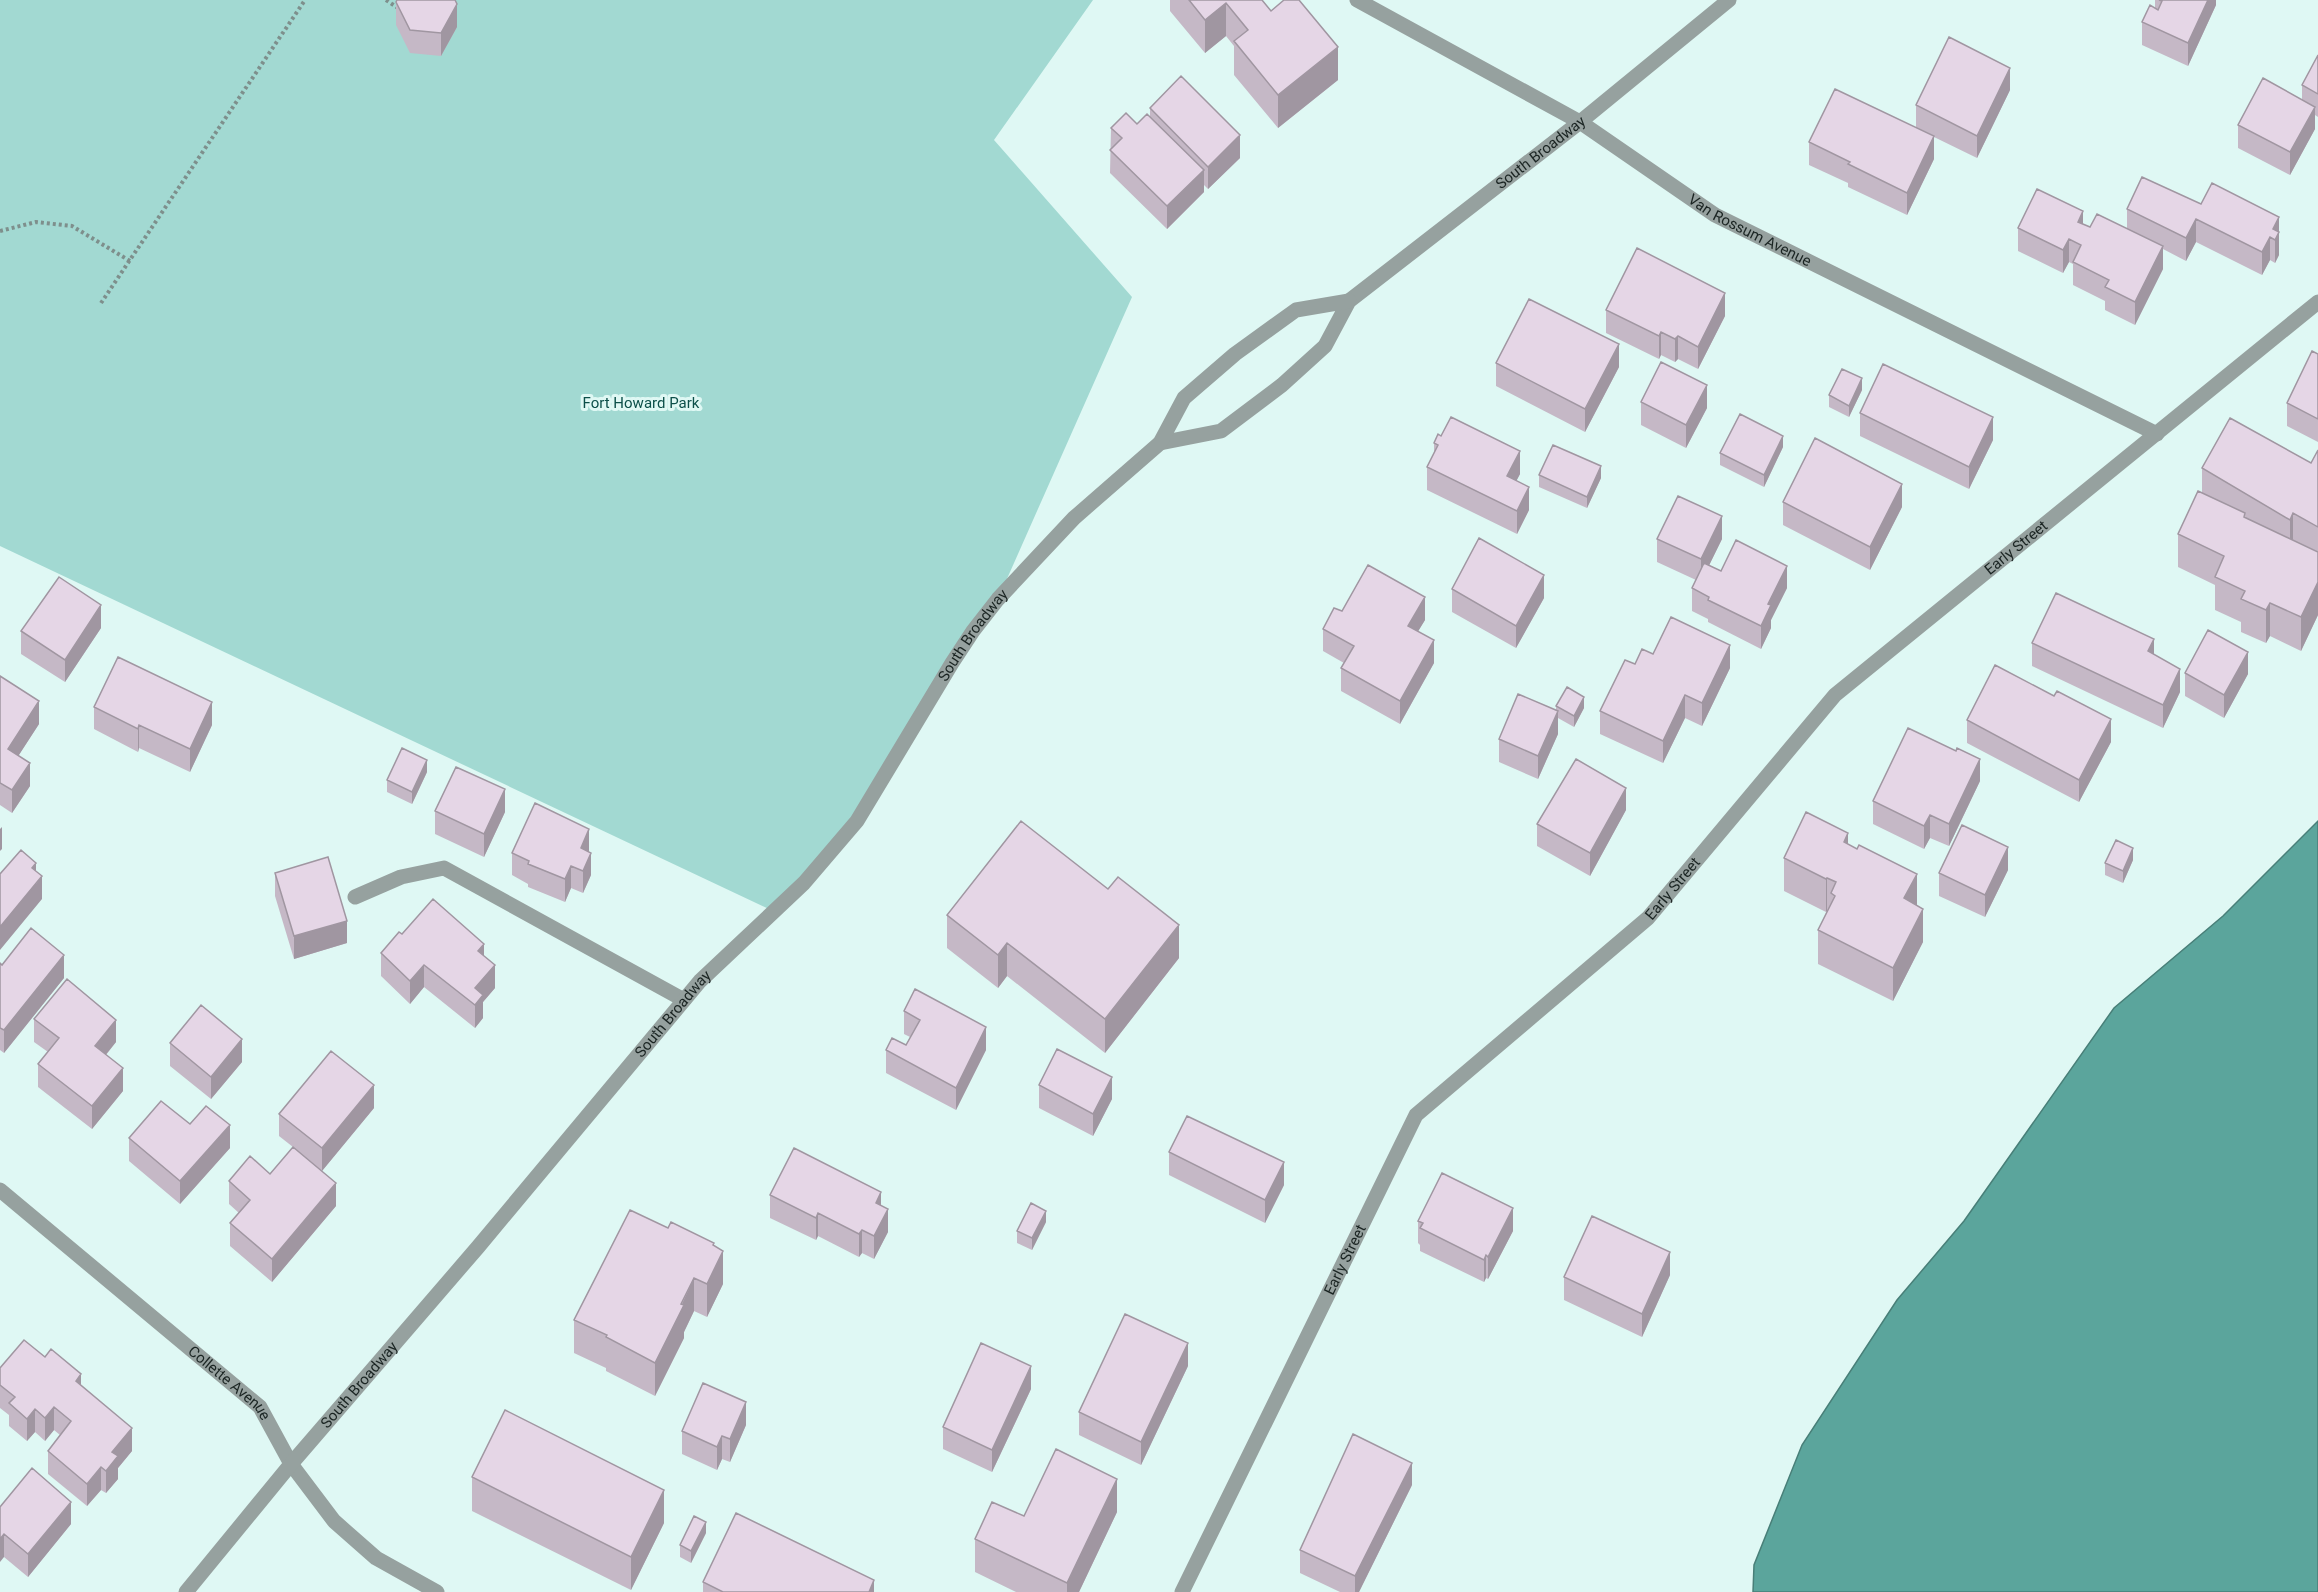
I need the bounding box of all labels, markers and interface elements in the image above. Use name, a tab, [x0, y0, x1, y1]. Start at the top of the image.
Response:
street label: South Broadway	[1492, 112, 1589, 193]
street label: Van Rossum Avenue	[1685, 190, 1814, 270]
park label: Fort Howard Park	[583, 394, 700, 412]
street label: Early Street	[1981, 517, 2051, 579]
street label: South Broadway	[934, 585, 1011, 684]
street label: Early Street	[1641, 854, 1704, 923]
street label: South Broadway	[631, 966, 715, 1061]
street label: Early Street	[1320, 1222, 1370, 1298]
street label: South Broadway	[317, 1338, 401, 1432]
street label: Collette Avenue	[185, 1342, 274, 1423]

